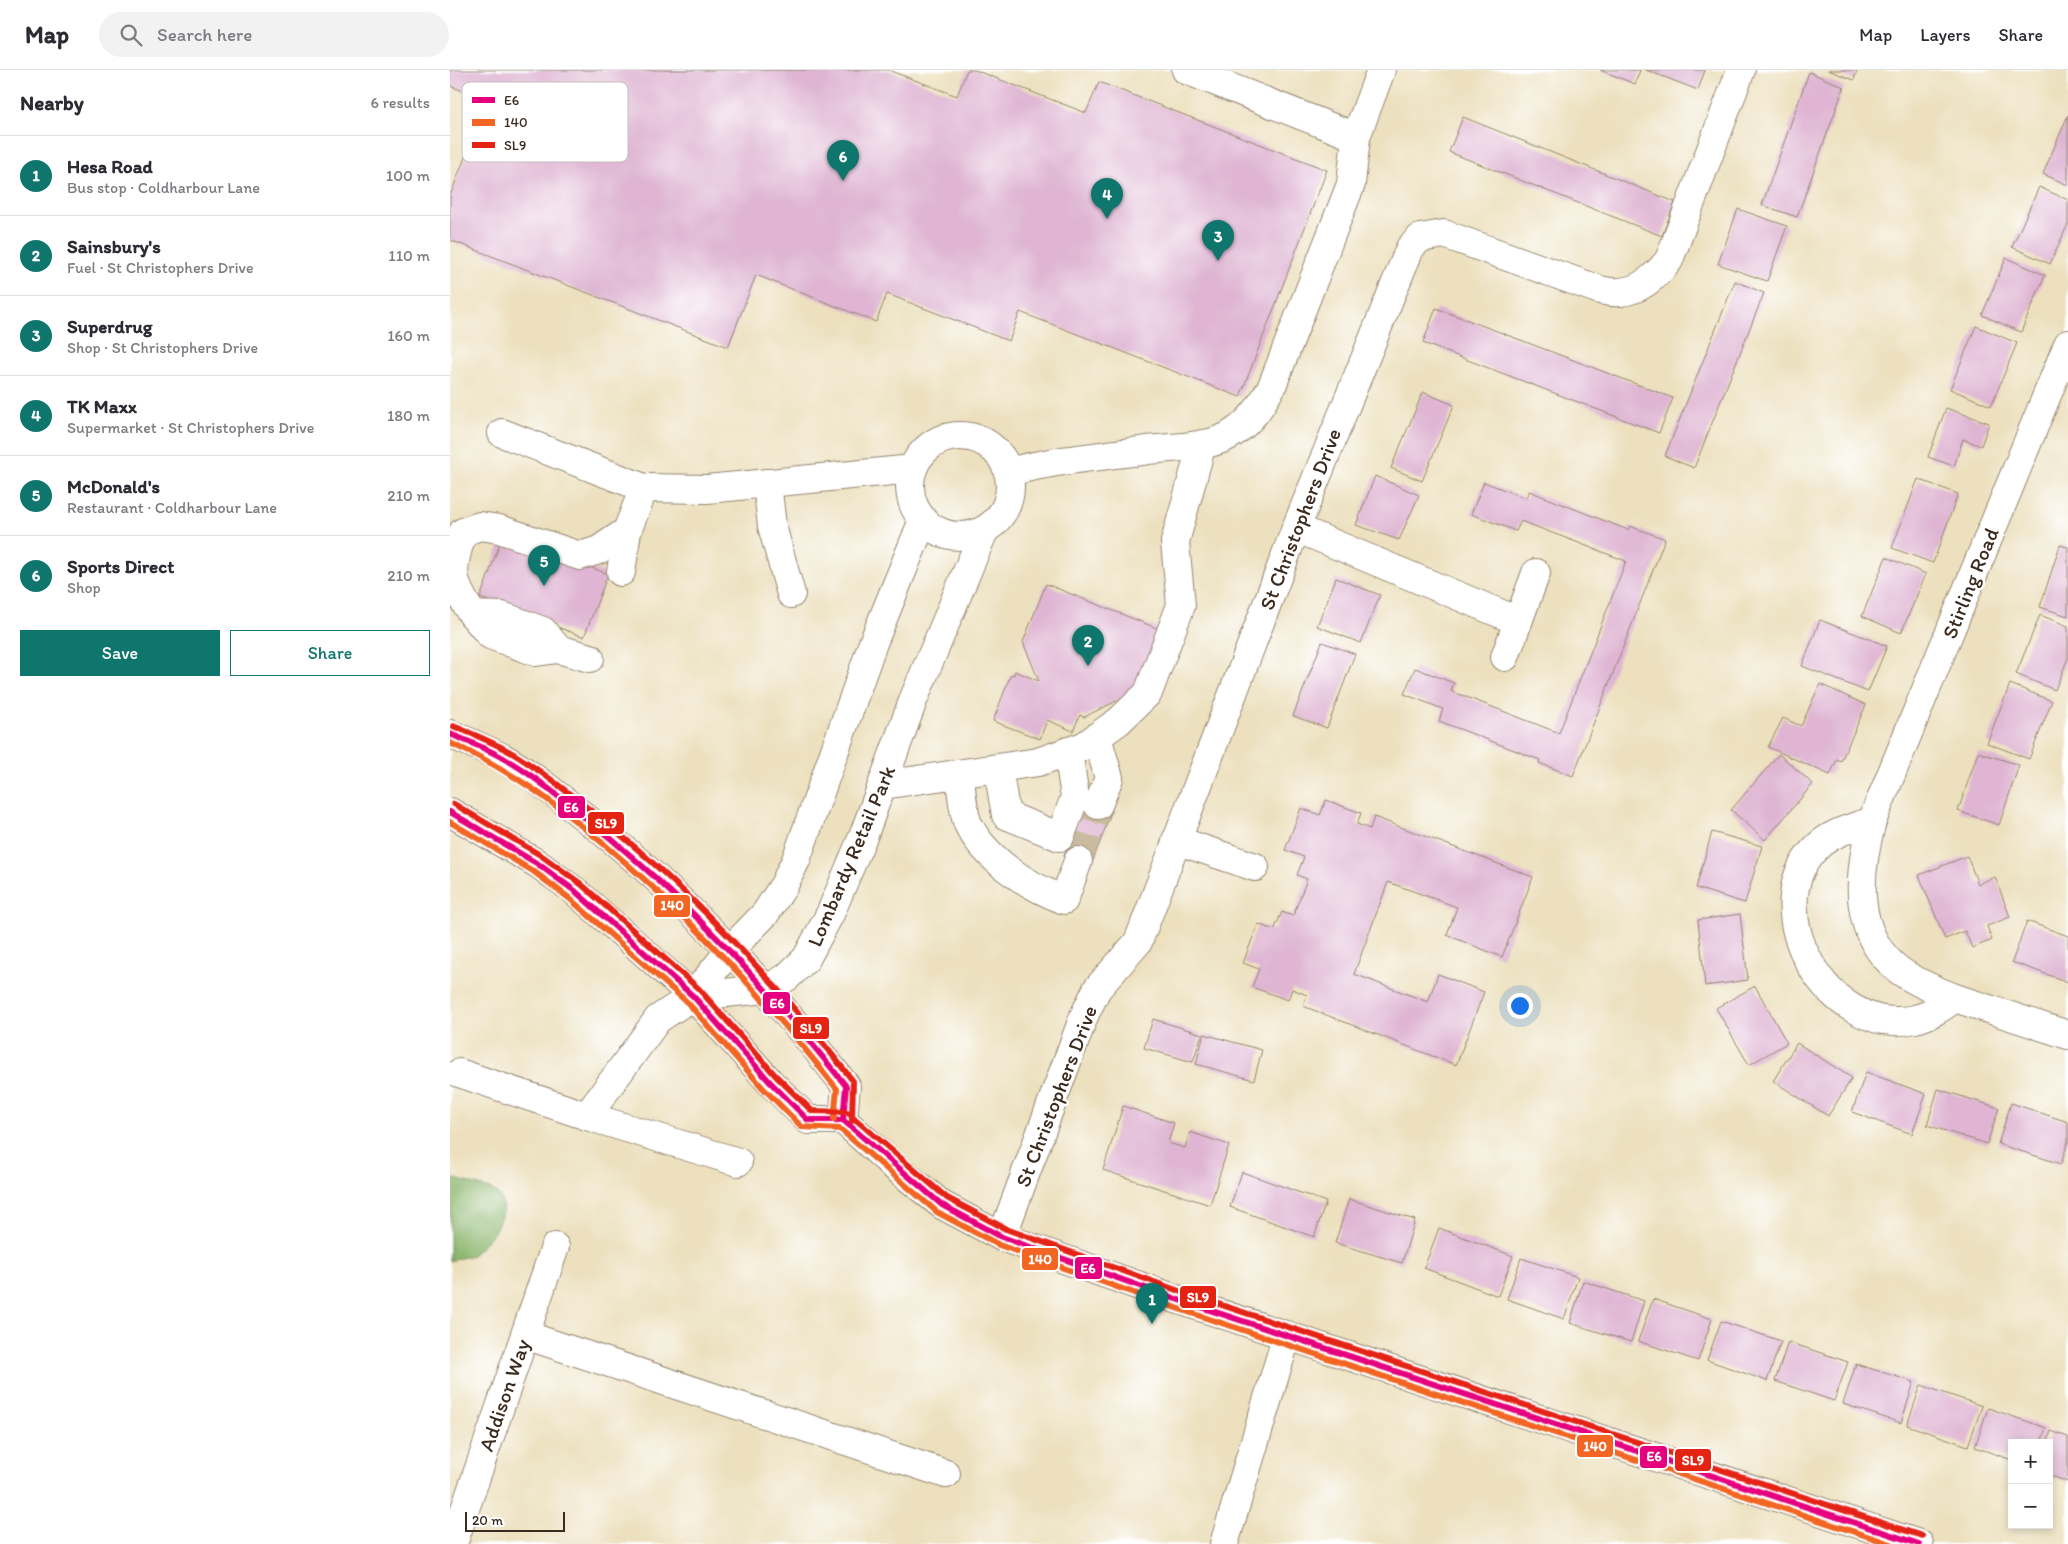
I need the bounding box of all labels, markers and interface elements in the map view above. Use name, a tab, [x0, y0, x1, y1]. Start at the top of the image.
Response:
search box	[99, 12, 449, 57]
text: Map	[25, 20, 69, 49]
icon: search	[117, 21, 145, 49]
text: Search here	[157, 23, 252, 46]
text: Map	[1859, 24, 1892, 46]
text: Layers	[1920, 24, 1970, 46]
text: Share	[1998, 24, 2043, 46]
legend	[462, 82, 628, 162]
text: Nearby	[20, 90, 84, 115]
text: E6	[504, 92, 519, 109]
text: 6 results	[370, 93, 430, 112]
text: 140	[504, 114, 528, 131]
text: SL9	[504, 137, 526, 154]
pin: 6	[827, 140, 859, 181]
text: Hesa Road	[67, 155, 153, 178]
text: 1	[32, 166, 40, 185]
text: 100 m	[386, 166, 430, 185]
text: Bus stop · Coldharbour Lane	[67, 178, 260, 197]
pin: 4	[1091, 178, 1123, 219]
pin: 3	[1202, 220, 1234, 261]
text: Sainsbury's	[67, 235, 161, 258]
text: 2	[32, 246, 40, 265]
text: 110 m	[388, 246, 430, 265]
text: Fuel · St Christophers Drive	[67, 258, 254, 277]
text: Superdrug	[67, 315, 153, 338]
text: 3	[32, 326, 40, 345]
text: 160 m	[387, 326, 430, 345]
text: Shop · St Christophers Drive	[67, 338, 258, 357]
text: TK Maxx	[67, 395, 137, 418]
text: 4	[31, 406, 41, 425]
text: 180 m	[387, 406, 430, 425]
text: Supermarket · St Christophers Drive	[67, 418, 314, 437]
street label: St Christophers Drive	[1254, 425, 1346, 613]
text: McDonald's	[67, 475, 160, 498]
text: 5	[32, 486, 40, 505]
text: 210 m	[387, 486, 430, 505]
text: Restaurant · Coldharbour Lane	[67, 498, 277, 517]
street label: Stirling Road	[1936, 523, 2004, 642]
pin: 5	[528, 545, 560, 586]
text: Sports Direct	[67, 555, 174, 578]
text: 6	[32, 566, 40, 585]
text: 210 m	[387, 566, 430, 585]
text: Shop	[67, 578, 101, 597]
pin: 2	[1072, 625, 1104, 666]
button: Save	[20, 630, 220, 676]
button: Share	[230, 630, 430, 676]
street label: Lombardy Retail Park	[802, 762, 900, 950]
line badge: E6	[557, 795, 586, 819]
text: E6	[563, 799, 579, 816]
line badge: SL9	[587, 811, 625, 835]
text: SL9	[595, 815, 617, 832]
line badge: 140	[653, 894, 691, 918]
text: 140	[660, 897, 684, 914]
line badge: E6	[762, 991, 791, 1015]
your location	[1507, 993, 1533, 1019]
text: E6	[769, 995, 785, 1012]
street label: St Christophers Drive	[1010, 1002, 1102, 1190]
line badge: SL9	[792, 1016, 830, 1040]
text: SL9	[800, 1020, 822, 1037]
line badge: 140	[1021, 1247, 1059, 1271]
text: 140	[1028, 1251, 1052, 1268]
line badge: E6	[1074, 1256, 1103, 1280]
text: E6	[1080, 1260, 1096, 1277]
pin: 1	[1136, 1283, 1168, 1324]
line badge: SL9	[1179, 1285, 1217, 1309]
text: SL9	[1187, 1289, 1209, 1306]
street label: Addison Way	[473, 1335, 535, 1454]
line badge: 140	[1576, 1434, 1614, 1458]
text: 140	[1583, 1438, 1607, 1455]
map controls	[2008, 1439, 2053, 1529]
button: +	[2008, 1439, 2053, 1484]
line badge: E6	[1639, 1445, 1668, 1469]
text: E6	[1646, 1448, 1662, 1465]
line badge: SL9	[1674, 1448, 1712, 1472]
text: SL9	[1682, 1452, 1704, 1469]
button: −	[2008, 1484, 2053, 1529]
scale bar	[465, 1509, 565, 1532]
text: 20 m	[472, 1512, 503, 1529]

